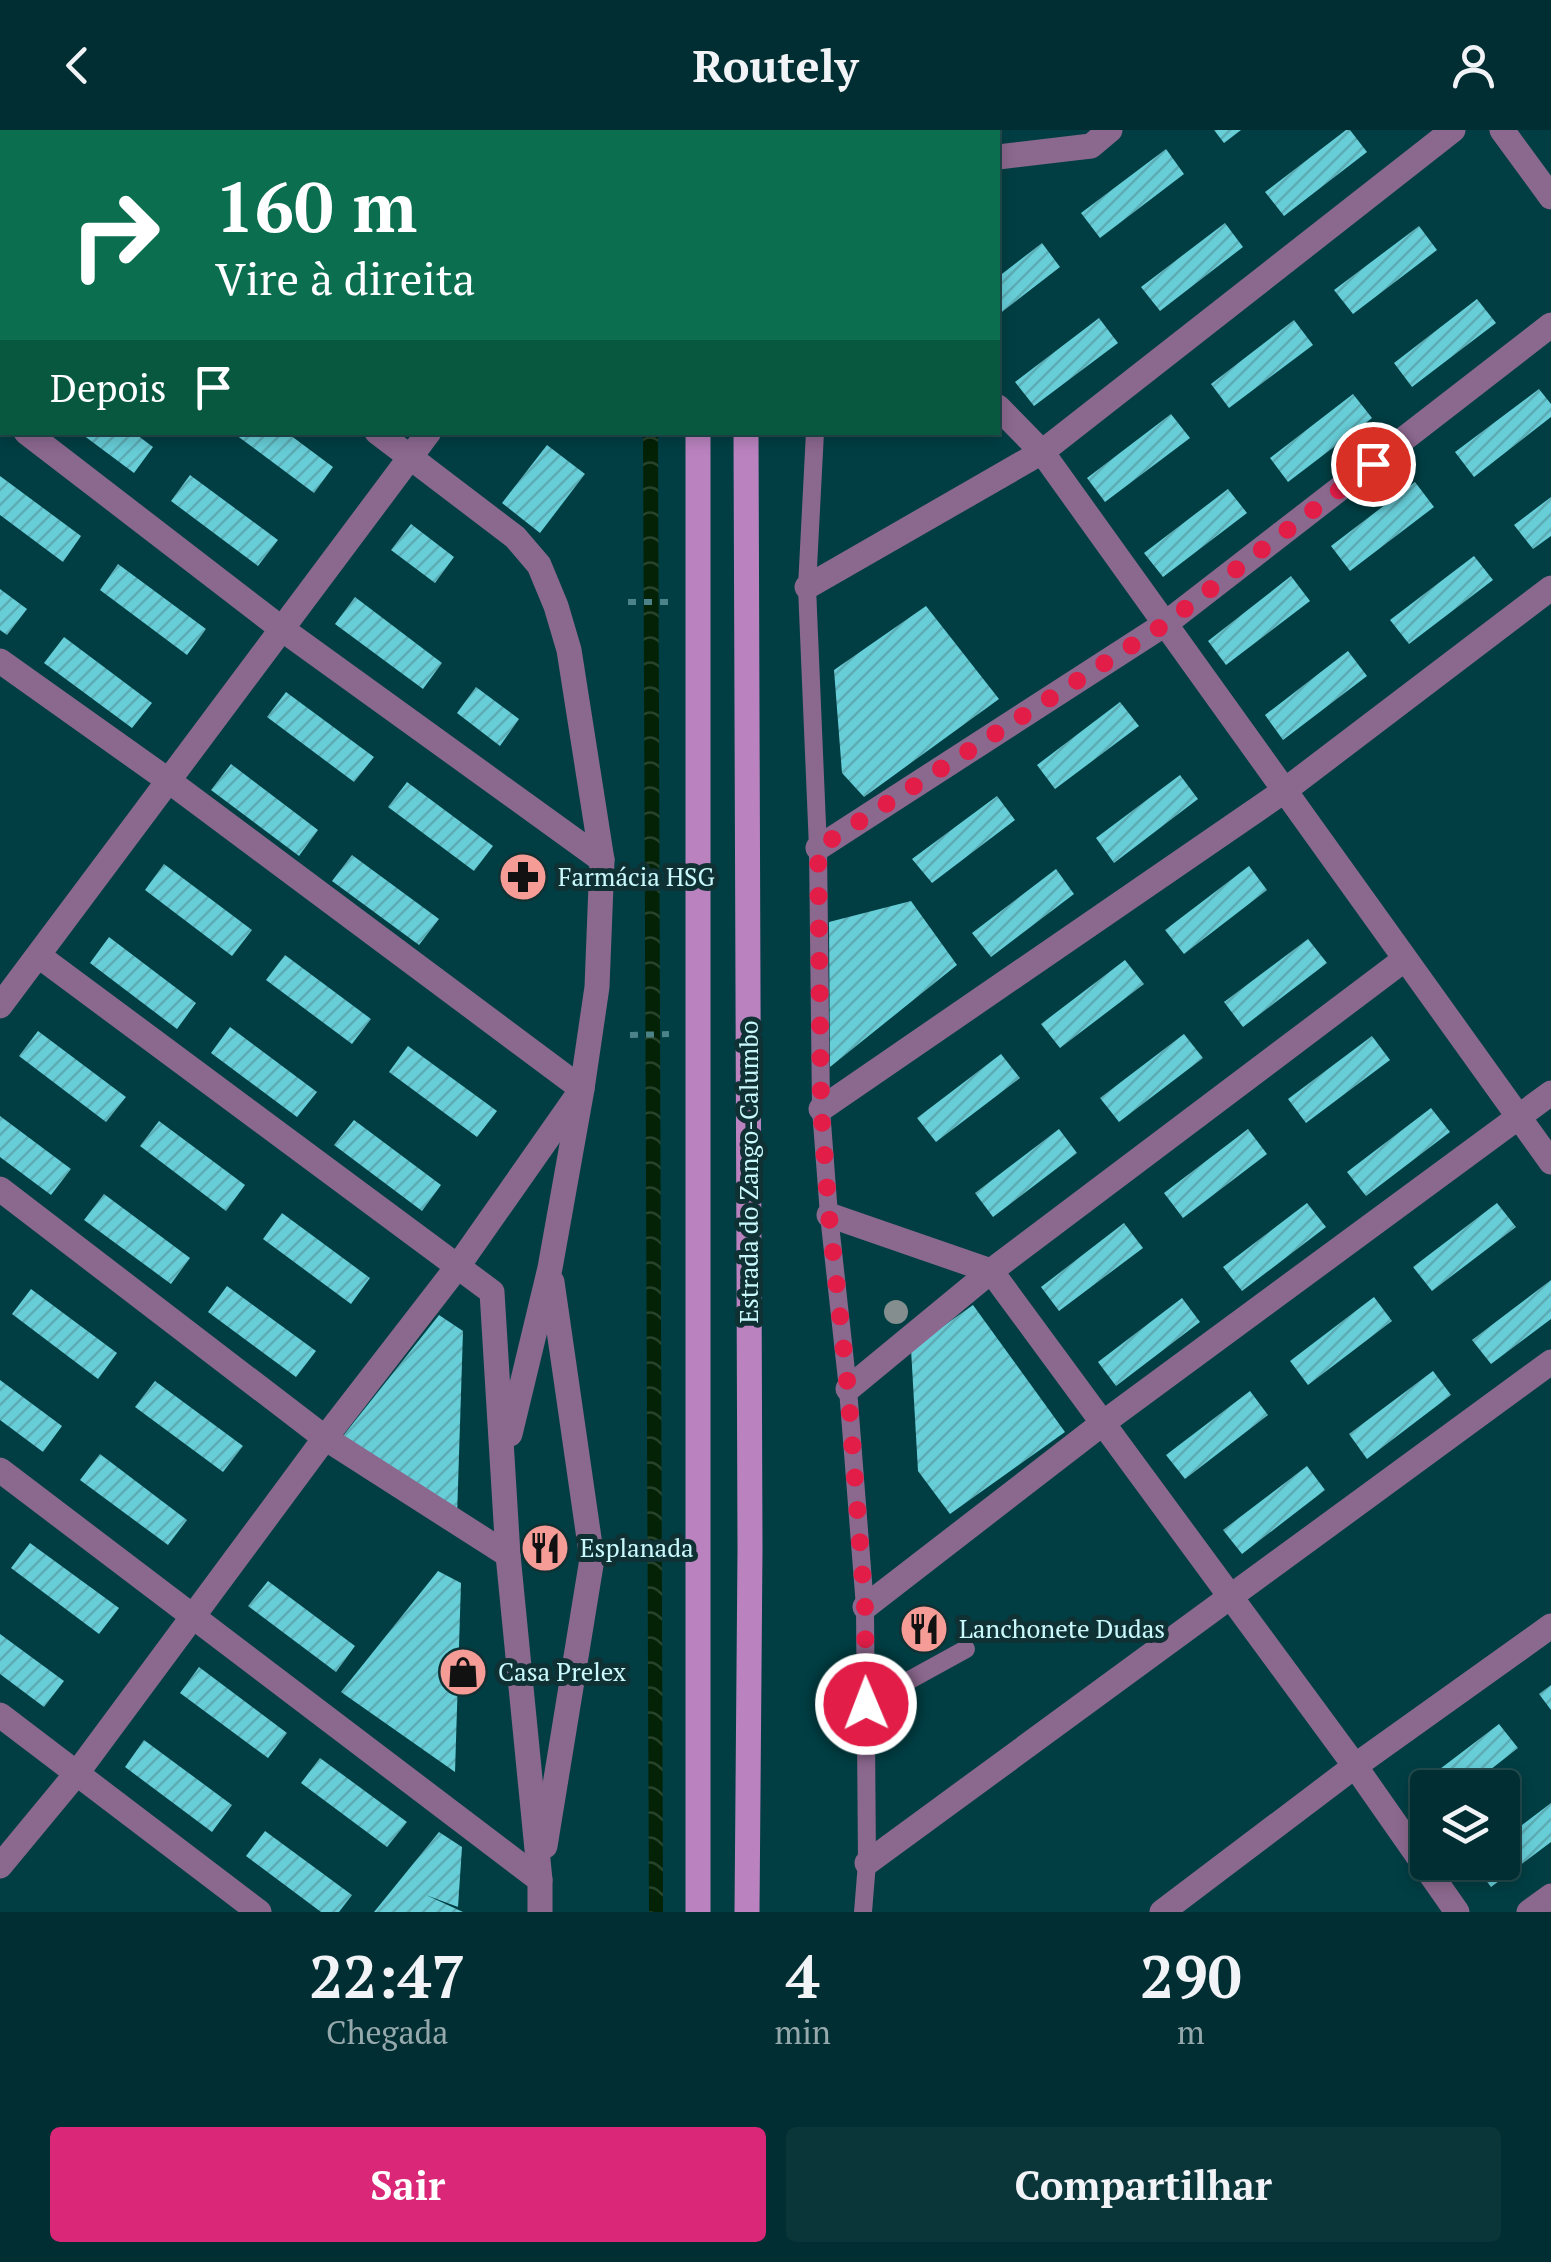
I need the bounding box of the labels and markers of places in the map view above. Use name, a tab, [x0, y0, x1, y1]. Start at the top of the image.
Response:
pin	[1331, 422, 1416, 507]
pharmacy icon: Farmácia HSG	[497, 851, 549, 903]
place label: Farmácia HSG	[558, 860, 715, 893]
restaurant icon: Esplanada	[519, 1522, 571, 1574]
place label: Esplanada	[580, 1531, 694, 1564]
restaurant icon: Lanchonete Dudas	[898, 1603, 950, 1655]
place label: Lanchonete Dudas	[959, 1612, 1165, 1645]
shop icon: Casa Prelex	[437, 1646, 489, 1698]
place label: Casa Prelex	[498, 1655, 626, 1688]

